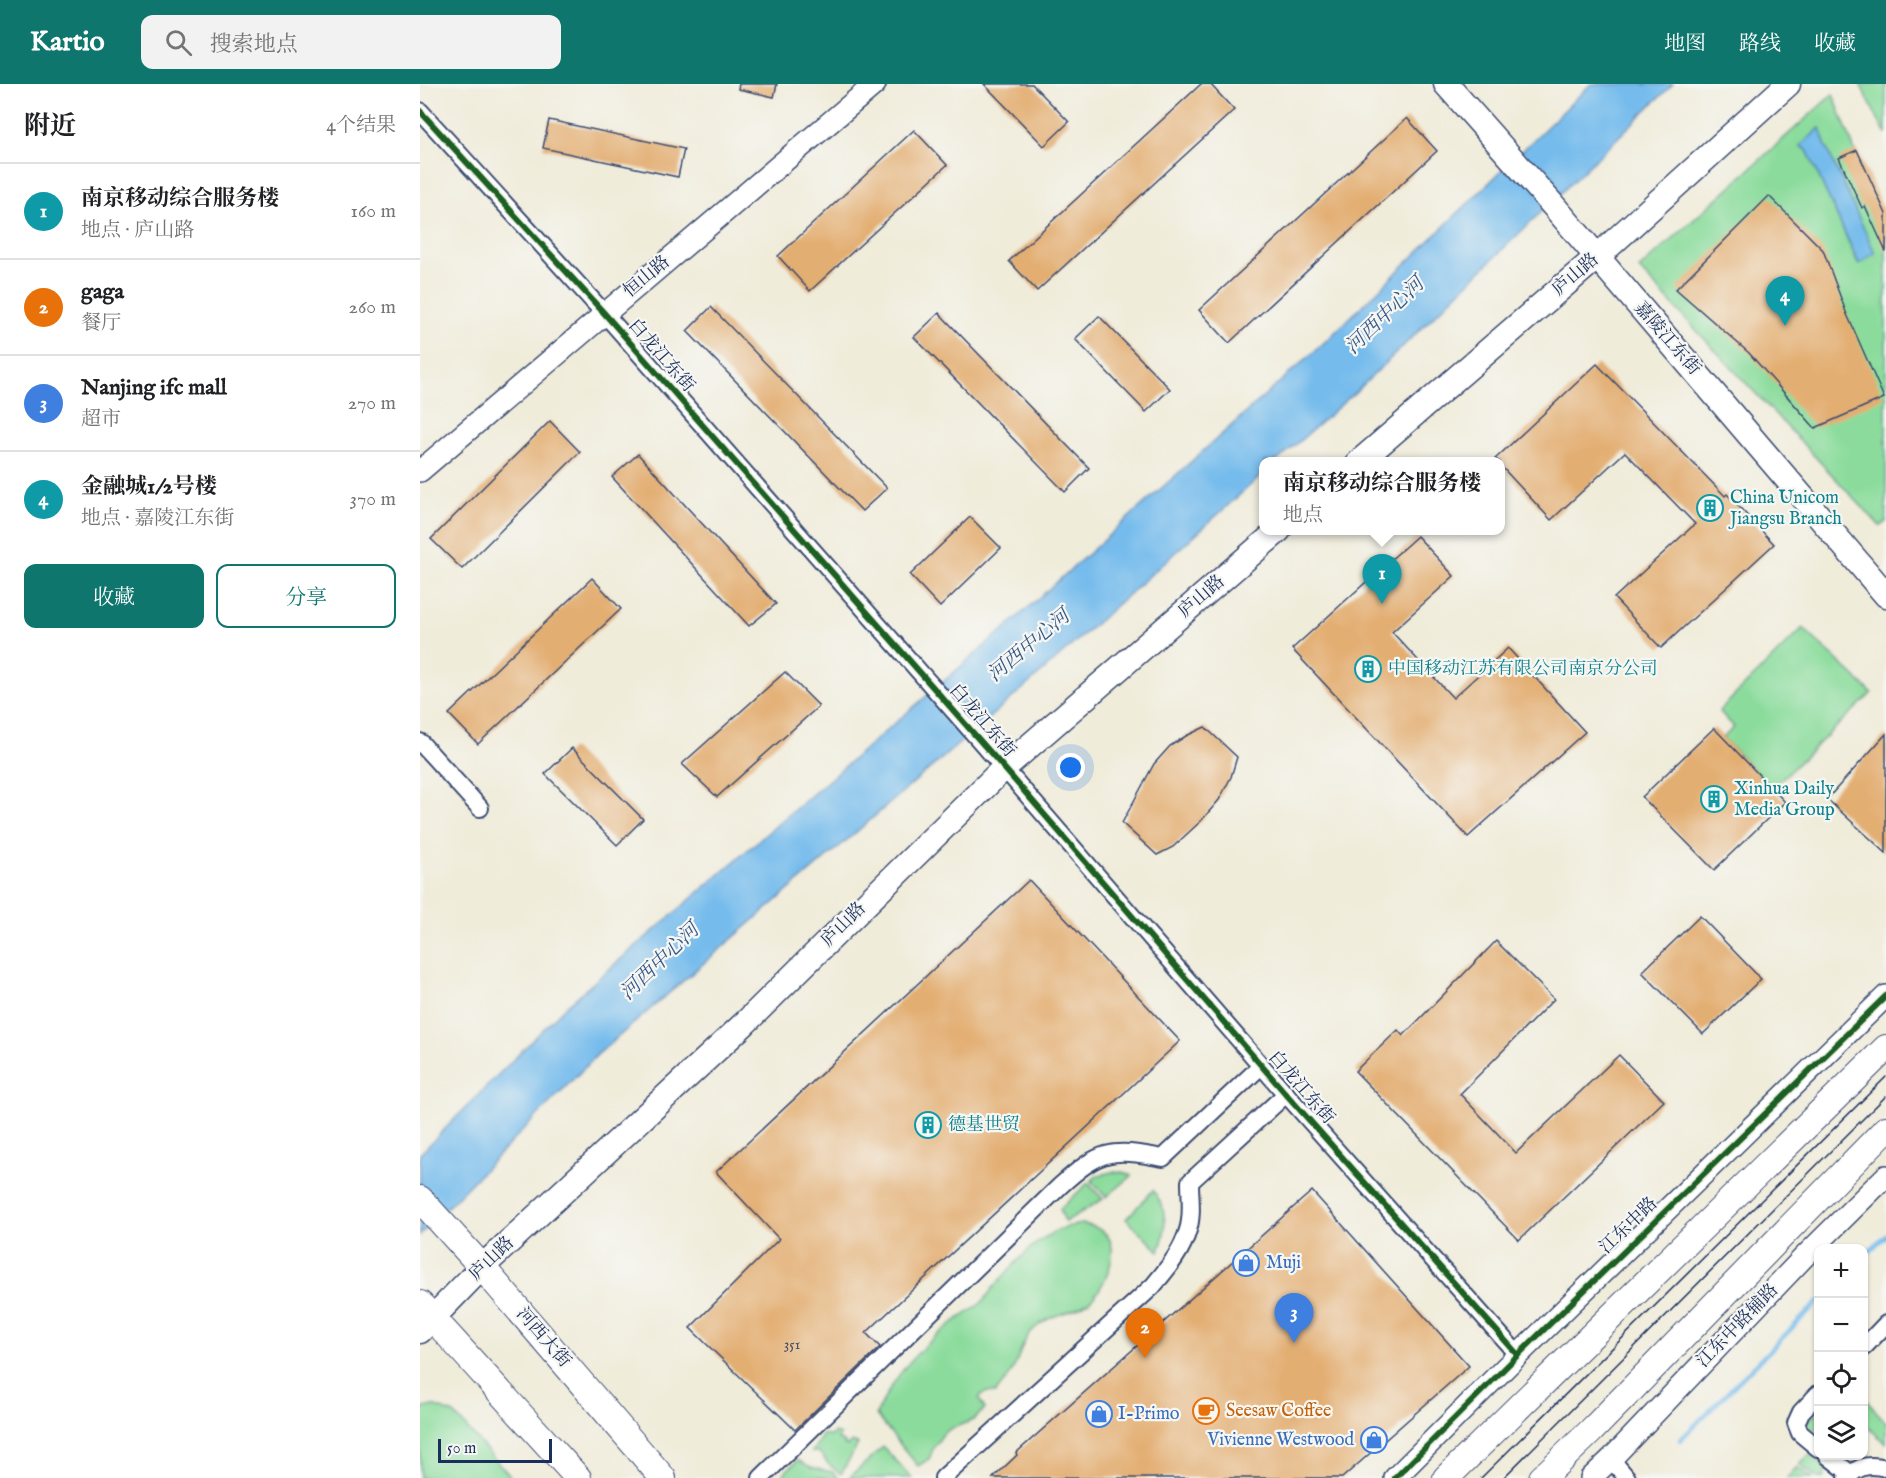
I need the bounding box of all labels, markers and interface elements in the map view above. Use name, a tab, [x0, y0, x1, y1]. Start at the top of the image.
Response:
search box	[141, 15, 561, 69]
text: Kartio	[30, 25, 105, 60]
icon: search	[162, 26, 195, 59]
text: 搜索地点	[210, 31, 298, 59]
text: 地图	[1664, 31, 1706, 58]
text: 路线	[1739, 31, 1781, 58]
text: 收藏	[1814, 31, 1856, 58]
text: 附近	[24, 110, 76, 143]
text: 4个结果	[326, 113, 396, 138]
text: 南京移动综合服务楼	[81, 185, 279, 213]
text: 1	[40, 199, 47, 224]
text: 160 m	[350, 199, 396, 224]
text: 地点 · 庐山路	[81, 218, 194, 243]
street label: 庐山路	[1548, 249, 1604, 301]
street label: 恒山路	[619, 251, 675, 303]
water label: 河西中心河	[1340, 270, 1432, 360]
pin: 4	[1766, 276, 1804, 326]
text: gaga	[81, 278, 124, 306]
text: 2	[39, 295, 48, 320]
text: 260 m	[349, 295, 396, 320]
street label: 嘉陵江东街	[1629, 297, 1705, 381]
text: 餐厅	[81, 311, 121, 336]
street label: 白龙江东街	[623, 314, 699, 398]
text: Nanjing ifc mall	[81, 374, 227, 402]
text: 3	[40, 391, 47, 416]
text: 270 m	[348, 391, 396, 416]
text: 超市	[81, 407, 121, 432]
popup	[1259, 457, 1505, 535]
text: 南京移动综合服务楼	[1283, 470, 1481, 498]
text: 金融城1/2号楼	[81, 473, 217, 501]
text: 4	[39, 487, 48, 512]
text: 370 m	[350, 487, 396, 512]
place label: China Unicom Jiangsu Branch	[1728, 487, 1842, 531]
building icon: China Unicom Jiangsu Branch	[1695, 493, 1725, 523]
text: 地点	[1283, 503, 1323, 528]
text: 地点 · 嘉陵江东街	[81, 506, 234, 531]
pin: 1	[1362, 554, 1402, 604]
button: 收藏	[24, 564, 204, 628]
button: 分享	[216, 564, 396, 628]
street label: 庐山路	[1174, 571, 1230, 623]
water label: 河西中心河	[983, 602, 1078, 688]
building icon: 中国移动江苏有限公司南京分公司	[1353, 654, 1383, 684]
place label: 中国移动江苏有限公司南京分公司	[1388, 658, 1658, 681]
street label: 白龙江东街	[944, 679, 1020, 763]
your location	[1056, 753, 1085, 782]
place label: Xinhua Daily Media Group	[1734, 778, 1835, 822]
building icon: Xinhua Daily Media Group	[1699, 784, 1729, 814]
street label: 庐山路	[817, 898, 871, 952]
water label: 河西中心河	[615, 916, 707, 1006]
street label: 白龙江东街	[1263, 1046, 1339, 1130]
building icon: 德基世贸	[913, 1110, 943, 1140]
place label: 德基世贸	[948, 1114, 1020, 1137]
street label: 江东中路	[1595, 1193, 1663, 1259]
street label: 庐山路	[465, 1232, 519, 1286]
map controls	[1814, 1244, 1868, 1460]
button: +	[1814, 1244, 1868, 1298]
shop icon: Muji	[1231, 1248, 1261, 1278]
place label: Muji	[1266, 1252, 1301, 1275]
street label: 江东中路辅路	[1692, 1279, 1784, 1373]
pin: 3	[1274, 1294, 1314, 1343]
button: −	[1814, 1298, 1868, 1352]
street label: 河西大街	[511, 1303, 575, 1373]
pin: 2	[1126, 1308, 1164, 1358]
house number: 351	[784, 1335, 800, 1354]
button: locate	[1814, 1352, 1868, 1406]
cafe icon: Seesaw Coffee	[1191, 1396, 1221, 1426]
shop icon: I-Primo	[1084, 1399, 1114, 1429]
place label: Seesaw Coffee	[1226, 1400, 1331, 1423]
place label: I-Primo	[1118, 1403, 1180, 1426]
button: layers	[1814, 1406, 1868, 1460]
shop icon: Vivienne Westwood	[1359, 1425, 1389, 1455]
place label: Vivienne Westwood	[1206, 1429, 1354, 1452]
scale bar	[438, 1436, 552, 1464]
text: 50 m	[447, 1439, 476, 1459]

